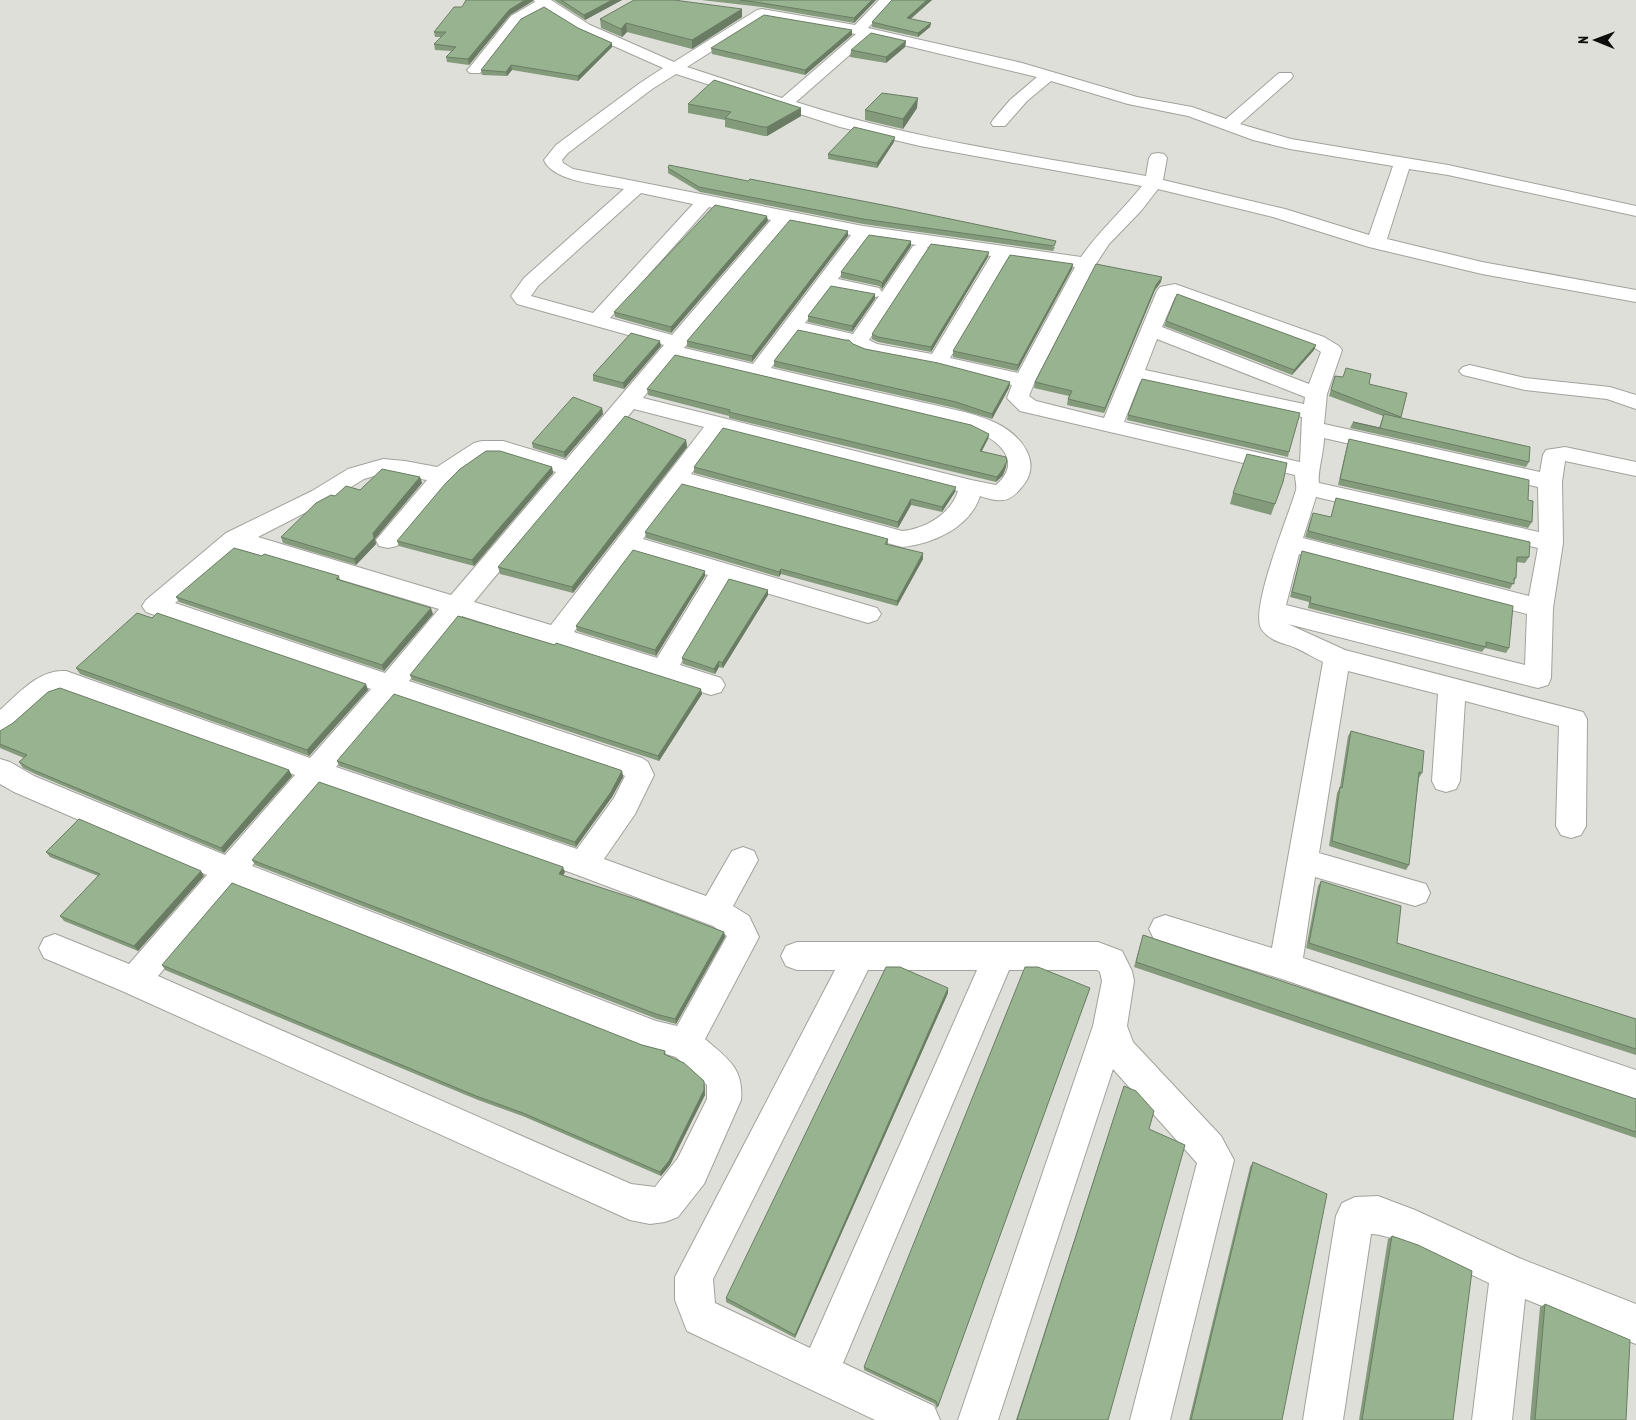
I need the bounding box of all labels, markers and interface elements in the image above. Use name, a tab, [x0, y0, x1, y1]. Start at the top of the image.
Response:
north arrow	[1571, 15, 1621, 65]
text: N	[1574, 36, 1592, 44]

